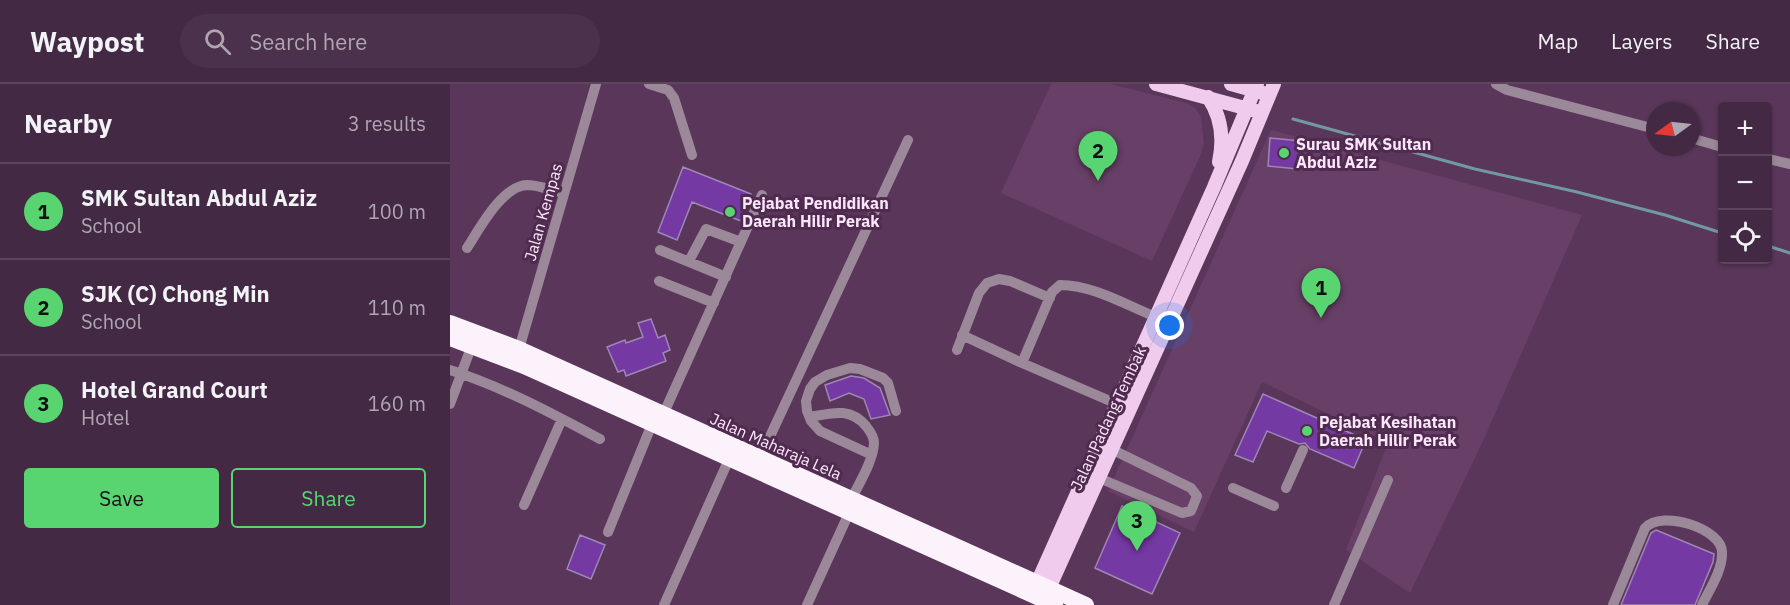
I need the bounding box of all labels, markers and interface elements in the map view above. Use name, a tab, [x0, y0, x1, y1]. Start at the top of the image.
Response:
search box	[180, 14, 600, 68]
text: Waypost	[30, 23, 144, 60]
icon: search	[201, 25, 234, 58]
text: Search here	[249, 27, 367, 56]
text: Map	[1538, 27, 1578, 55]
text: Layers	[1611, 27, 1673, 55]
text: Share	[1706, 27, 1760, 55]
north arrow	[1646, 102, 1700, 156]
map controls	[1718, 102, 1772, 264]
button: +	[1718, 102, 1772, 156]
text: Nearby	[24, 106, 112, 140]
text: 3 results	[348, 110, 426, 137]
pin: 2	[1078, 132, 1118, 181]
place label: Surau SMK Sultan Abdul Aziz	[1296, 134, 1431, 172]
marker: Surau SMK Sultan Abdul Aziz	[1277, 146, 1291, 160]
button: −	[1718, 156, 1772, 210]
street label: Jalan Kempas	[520, 161, 566, 263]
text: SMK Sultan Abdul Aziz	[81, 183, 317, 212]
place label: Pejabat Pendidikan Daerah Hilir Perak	[742, 193, 889, 231]
text: 1	[38, 198, 50, 225]
text: 100 m	[368, 198, 426, 225]
marker: Pejabat Pendidikan Daerah Hilir Perak	[723, 205, 737, 219]
button: locate	[1718, 210, 1772, 264]
text: School	[81, 212, 142, 239]
pin: 1	[1302, 268, 1340, 318]
text: SJK (C) Chong Min	[81, 279, 270, 308]
text: 2	[38, 294, 50, 321]
text: 110 m	[368, 294, 426, 321]
text: School	[81, 308, 142, 335]
your location	[1155, 311, 1184, 340]
street label: Jalan Padang Tembak	[1066, 342, 1150, 493]
text: Hotel Grand Court	[81, 375, 268, 404]
text: 3	[38, 390, 50, 417]
text: 160 m	[368, 390, 426, 417]
text: Hotel	[81, 404, 130, 431]
street label: Jalan Maharaja Lela	[707, 408, 845, 484]
place label: Pejabat Kesihatan Daerah Hilir Perak	[1319, 412, 1457, 450]
marker: Pejabat Kesihatan Daerah Hilir Perak	[1300, 424, 1314, 438]
button: Save	[24, 468, 219, 528]
button: Share	[231, 468, 426, 528]
pin: 3	[1118, 502, 1156, 551]

